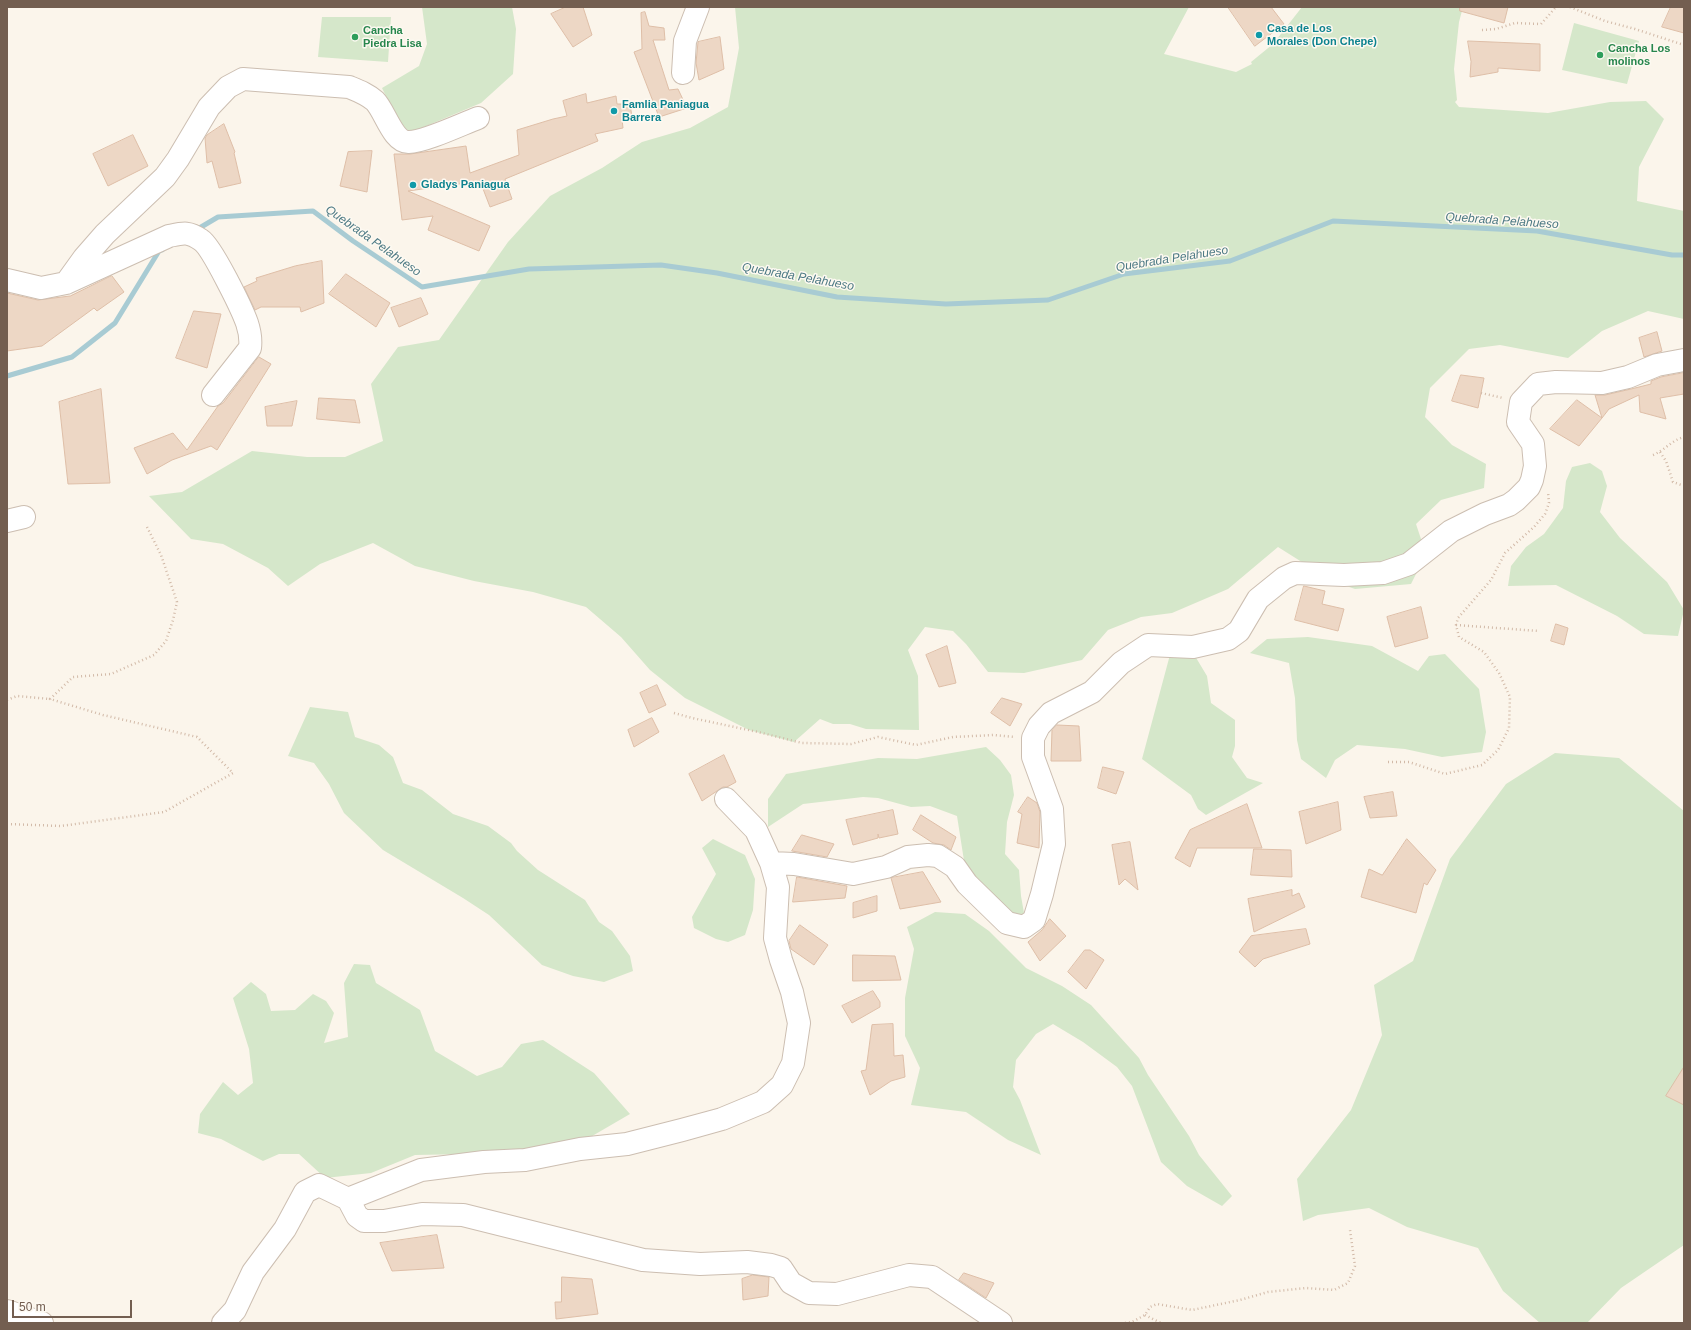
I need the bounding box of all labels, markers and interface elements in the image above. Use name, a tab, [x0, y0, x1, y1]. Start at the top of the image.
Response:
place label: Casa de Los Morales (Don Chepe)	[1267, 22, 1377, 48]
place label: Cancha Piedra Lisa	[363, 24, 422, 50]
marker: Casa de Los Morales (Don Chepe)	[1254, 30, 1264, 40]
marker: Cancha Piedra Lisa	[350, 32, 360, 42]
place label: Cancha Los molinos	[1608, 42, 1670, 68]
marker: Cancha Los molinos	[1595, 50, 1605, 60]
place label: Famlia Paniagua Barrera	[622, 98, 709, 124]
marker: Famlia Paniagua Barrera	[609, 106, 619, 116]
place label: Gladys Paniagua	[421, 178, 510, 192]
marker: Gladys Paniagua	[408, 180, 418, 190]
water label: Quebrada Pelahueso	[322, 203, 424, 279]
water label: Quebrada Pelahueso	[1445, 210, 1559, 232]
water label: Quebrada Pelahueso	[1115, 243, 1229, 275]
water label: Quebrada Pelahueso	[741, 260, 855, 294]
scale bar	[14, 1292, 134, 1318]
text: 50 m	[19, 1300, 46, 1314]

